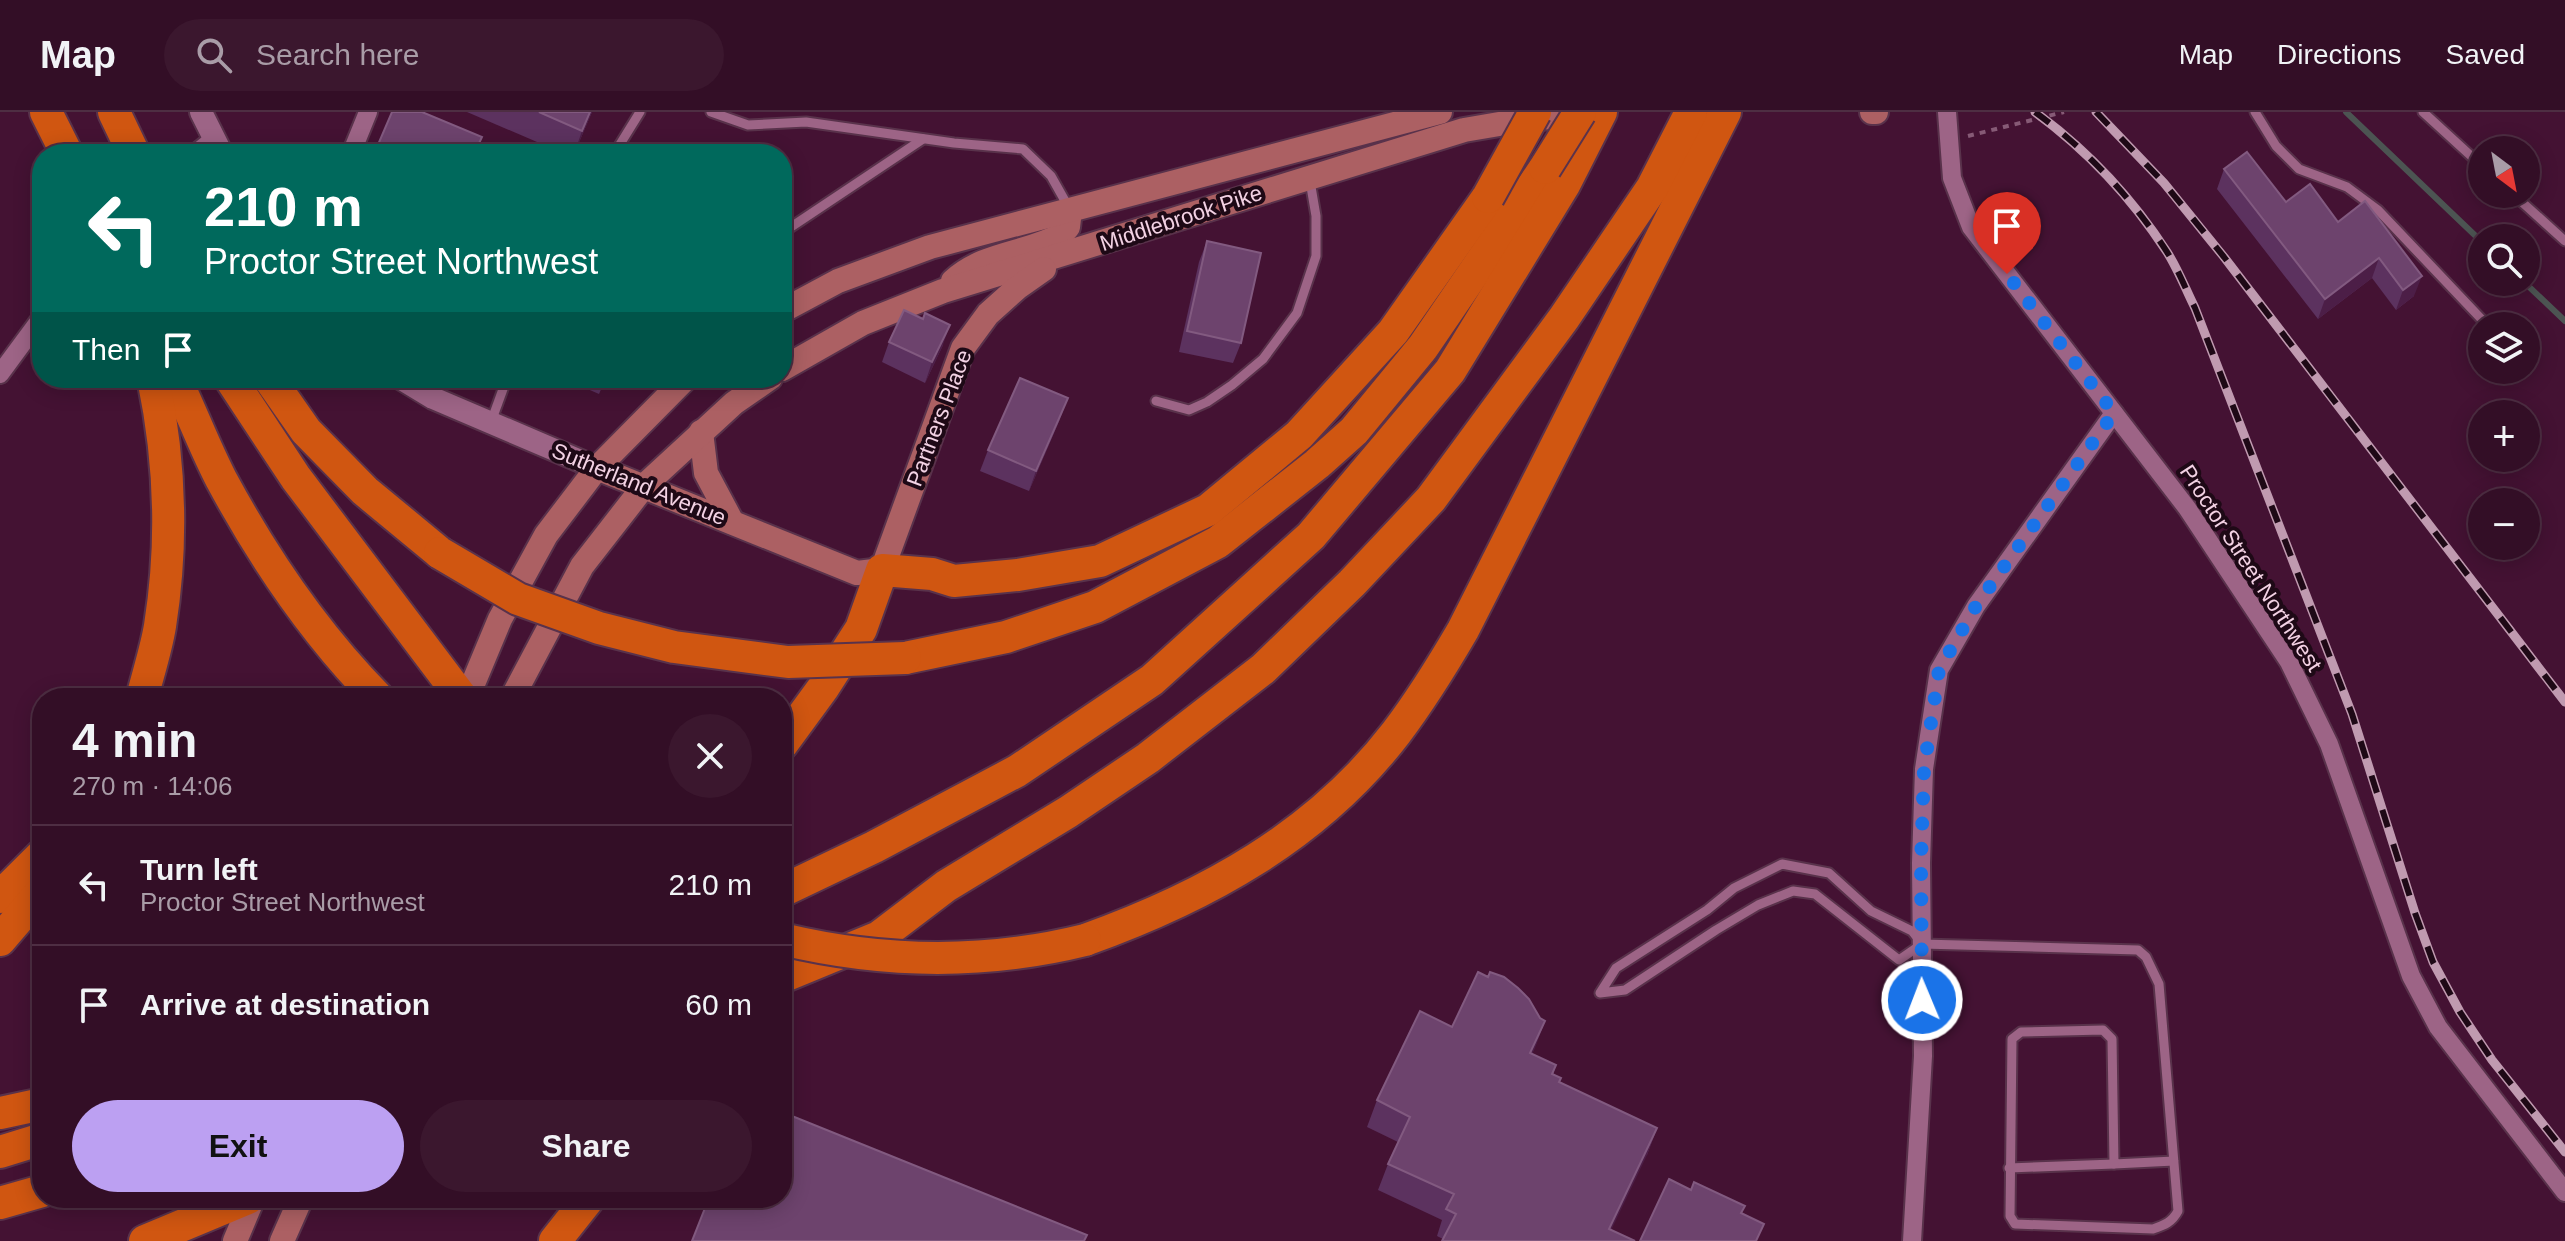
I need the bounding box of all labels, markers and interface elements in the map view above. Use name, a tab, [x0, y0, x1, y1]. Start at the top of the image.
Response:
search box	[164, 19, 724, 91]
icon: search	[192, 33, 236, 77]
text: Map	[40, 34, 116, 76]
text: Search here	[256, 38, 419, 71]
text: Map	[2179, 39, 2233, 70]
text: Directions	[2277, 39, 2402, 70]
text: Saved	[2446, 39, 2525, 70]
north arrow	[2468, 136, 2540, 208]
map controls	[2468, 136, 2540, 560]
text: 210 m	[204, 175, 363, 238]
icon: left	[72, 176, 176, 280]
street label: Middlebrook Pike	[1097, 180, 1265, 256]
pin	[1973, 192, 2041, 274]
icon: arrive	[1985, 204, 2029, 248]
button: search	[2468, 224, 2540, 296]
text: Proctor Street Northwest	[204, 241, 598, 282]
button: layers	[2468, 312, 2540, 384]
icon: arrive	[156, 328, 200, 372]
text: Then	[72, 333, 140, 366]
street label: Partners Place	[901, 346, 977, 490]
button: +	[2468, 400, 2540, 472]
street label: Sutherland Avenue	[548, 438, 730, 530]
street label: Proctor Street Northwest	[2175, 460, 2327, 676]
button: −	[2468, 488, 2540, 560]
text: 4 min	[72, 714, 197, 767]
button: close	[668, 714, 752, 798]
text: 270 m · 14:06	[72, 771, 232, 801]
text: Turn left	[140, 853, 258, 886]
icon: left	[72, 863, 116, 907]
text: 210 m	[669, 868, 752, 901]
text: Proctor Street Northwest	[140, 887, 425, 917]
position arrow	[1880, 958, 1964, 1042]
icon: arrive	[72, 983, 116, 1027]
text: Arrive at destination	[140, 988, 430, 1021]
text: 60 m	[685, 988, 752, 1021]
button: Exit	[72, 1100, 404, 1192]
button: Share	[420, 1100, 752, 1192]

